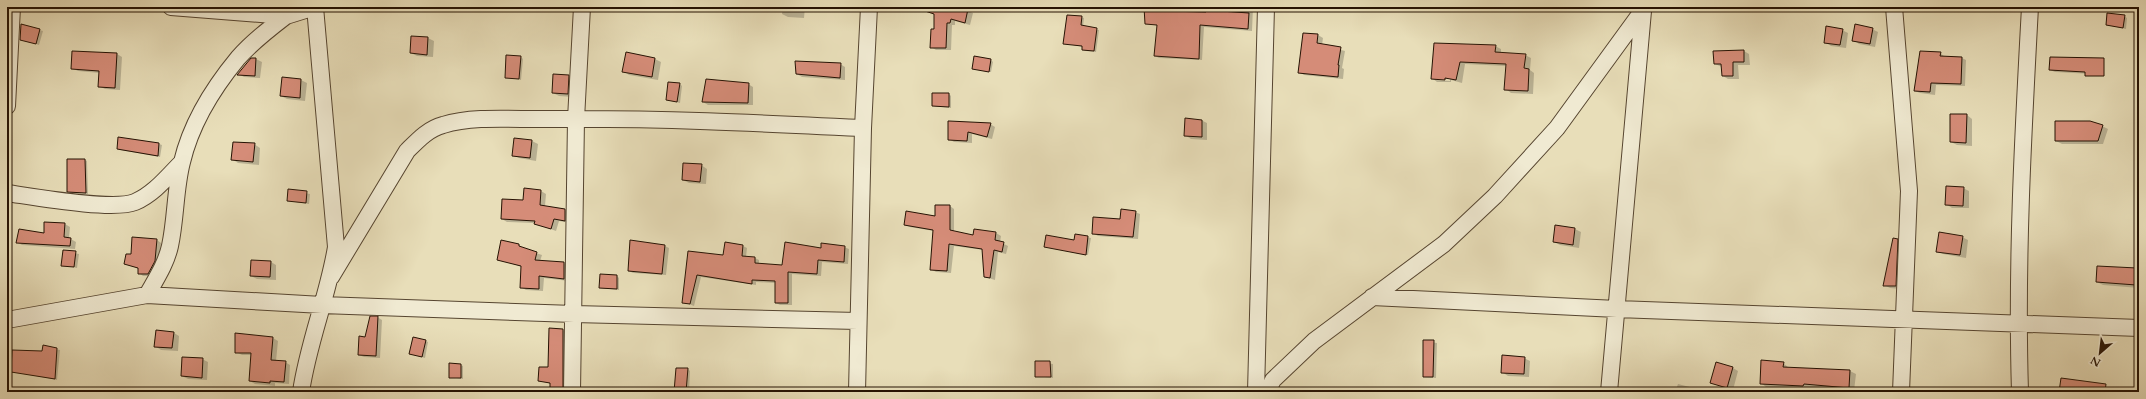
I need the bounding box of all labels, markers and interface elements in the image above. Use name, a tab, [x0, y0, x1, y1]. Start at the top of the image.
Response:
north arrow	[2080, 333, 2120, 373]
text: N	[2087, 352, 2103, 370]

